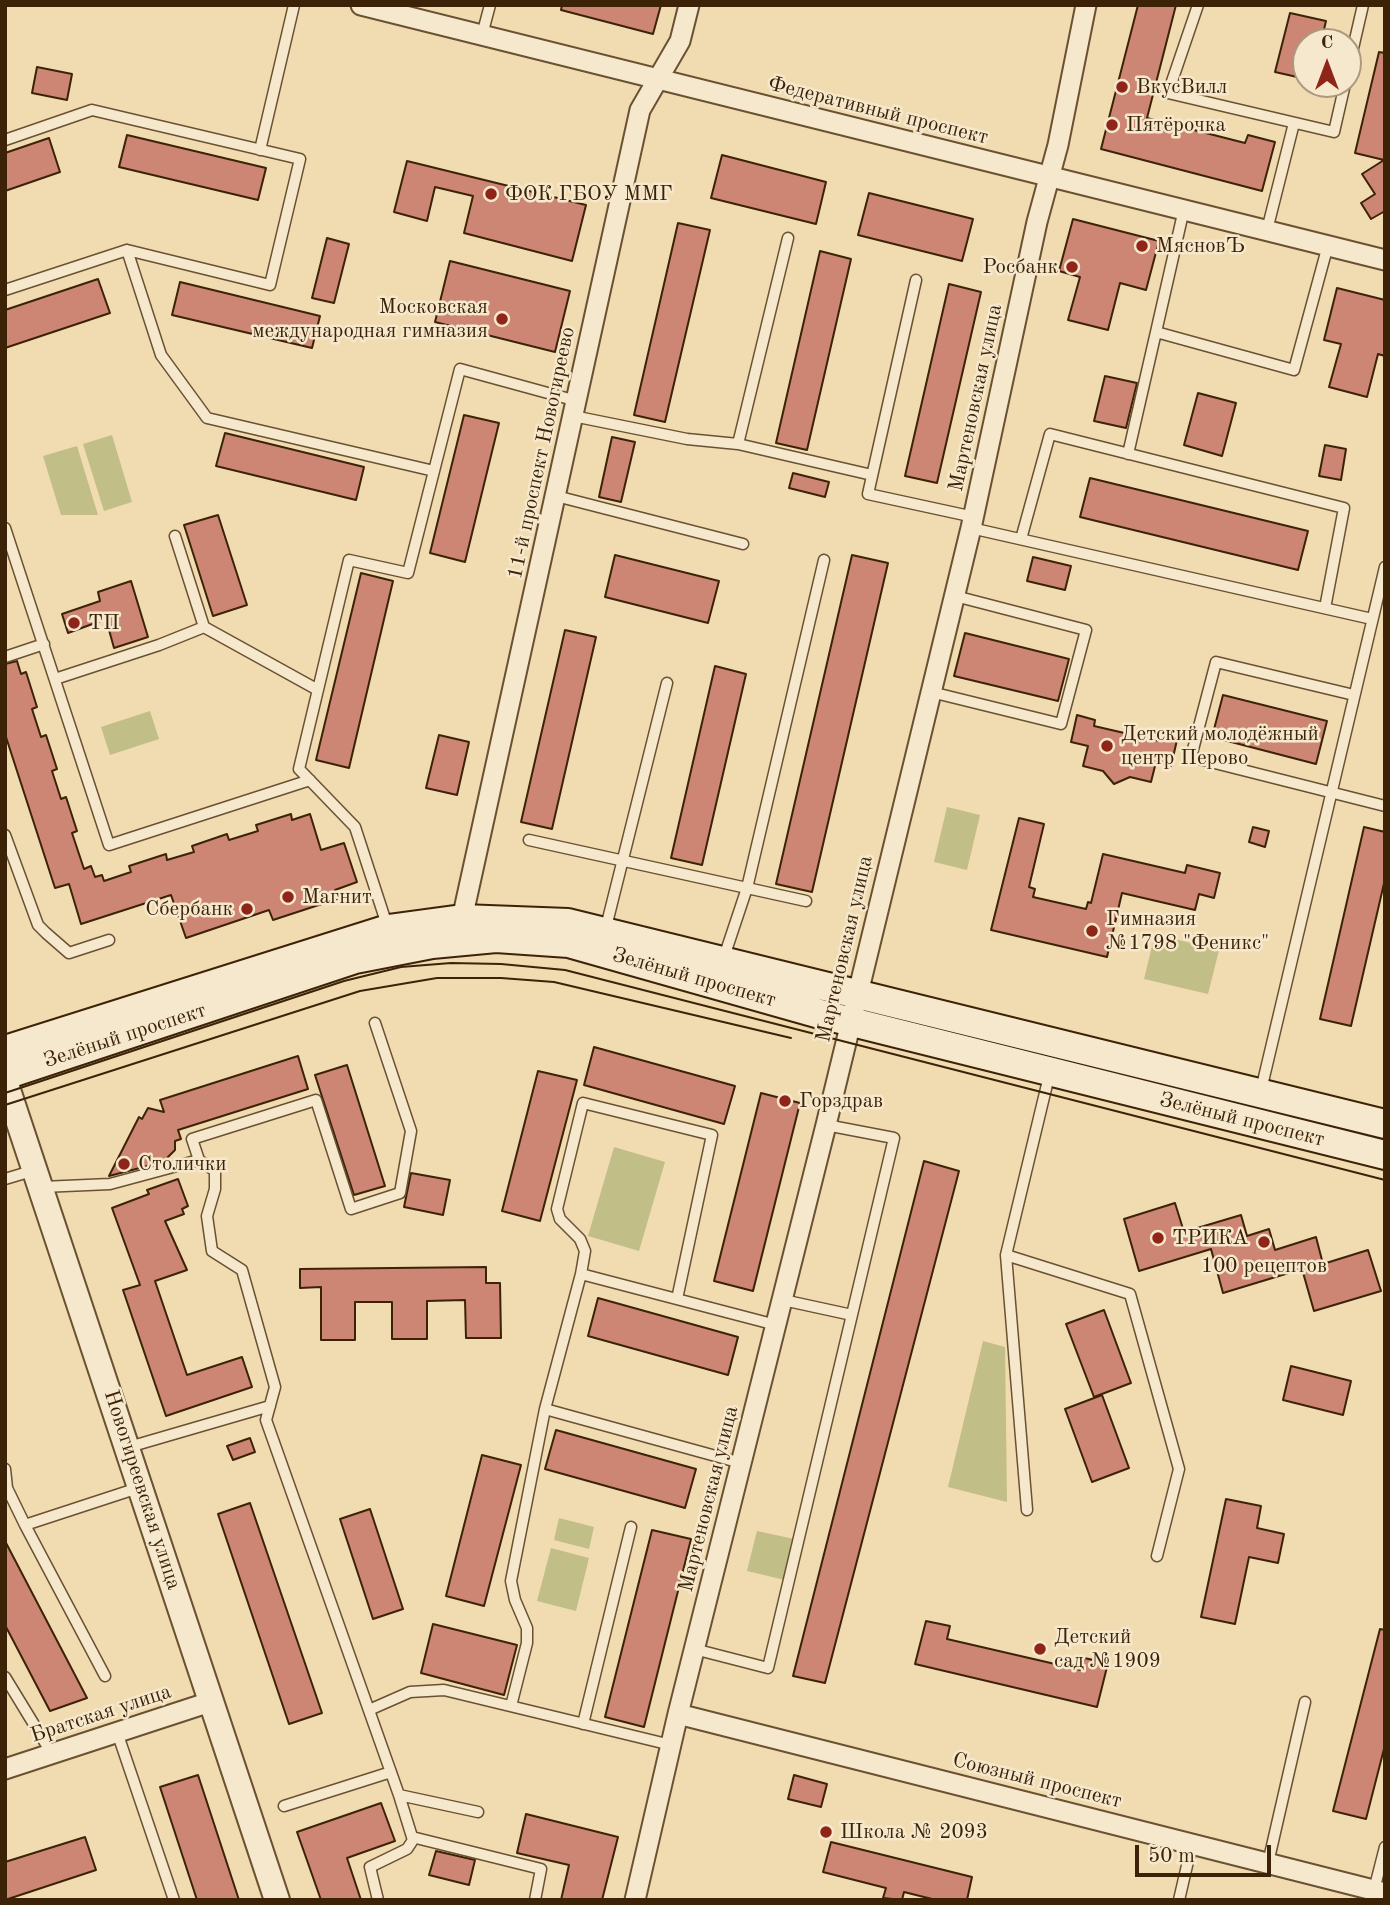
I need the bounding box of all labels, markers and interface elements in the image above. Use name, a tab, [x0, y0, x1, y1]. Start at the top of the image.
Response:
north arrow	[1292, 28, 1362, 98]
text: С	[1321, 34, 1333, 53]
street label: Федеративный проспект	[765, 71, 991, 151]
place label: ВкусВилл	[1136, 74, 1227, 100]
marker: ВкусВилл	[1114, 79, 1130, 95]
place label: Пятёрочка	[1126, 112, 1226, 138]
marker: Пятёрочка	[1104, 117, 1120, 133]
place label: ФОК ГБОУ ММГ	[505, 181, 673, 207]
marker: ФОК ГБОУ ММГ	[483, 186, 499, 202]
place label: МясновЪ	[1156, 233, 1245, 259]
marker: МясновЪ	[1134, 238, 1150, 254]
place label: Росбанк	[982, 254, 1058, 280]
marker: Росбанк	[1064, 259, 1080, 275]
place label: Московская международная гимназия	[252, 294, 488, 344]
street label: Мартеновская улица	[944, 302, 1008, 494]
marker: Московская международная гимназия	[494, 311, 510, 327]
street label: 11-й проспект Новогиреево	[503, 325, 581, 581]
place label: ТП	[88, 610, 120, 636]
marker: ТП	[66, 615, 82, 631]
place label: Детский молодёжный центр Перово	[1121, 721, 1319, 771]
marker: Детский молодёжный центр Перово	[1099, 738, 1115, 754]
street label: Мартеновская улица	[811, 853, 879, 1045]
place label: Магнит	[302, 884, 372, 910]
marker: Магнит	[280, 889, 296, 905]
place label: Сбербанк	[145, 896, 233, 922]
marker: Сбербанк	[239, 901, 255, 917]
place label: Гимназия №1798 "Феникс"	[1106, 906, 1269, 956]
marker: Гимназия №1798 "Феникс"	[1084, 923, 1100, 939]
street label: Зелёный проспект	[609, 943, 779, 1013]
street label: Зелёный проспект	[41, 998, 209, 1074]
street label: Зелёный проспект	[1157, 1087, 1327, 1153]
place label: Горздрав	[799, 1088, 883, 1114]
marker: Горздрав	[777, 1093, 793, 1109]
place label: Столички	[138, 1151, 227, 1177]
marker: Столички	[116, 1156, 132, 1172]
place label: ТРИКА	[1172, 1225, 1248, 1251]
marker: ТРИКА	[1150, 1230, 1166, 1246]
marker: 100 рецептов	[1256, 1234, 1272, 1250]
place label: 100 рецептов	[1201, 1253, 1327, 1279]
street label: Новогиреевская улица	[98, 1387, 186, 1593]
street label: Мартеновская улица	[674, 1403, 744, 1595]
place label: Детский сад №1909	[1054, 1624, 1161, 1674]
marker: Детский сад №1909	[1032, 1641, 1048, 1657]
street label: Братская улица	[27, 1679, 175, 1749]
street label: Союзный проспект	[950, 1748, 1124, 1814]
place label: Школа № 2093	[840, 1819, 988, 1845]
marker: Школа № 2093	[818, 1824, 834, 1840]
scale bar	[1138, 1832, 1274, 1876]
text: 50 m	[1148, 1846, 1195, 1867]

